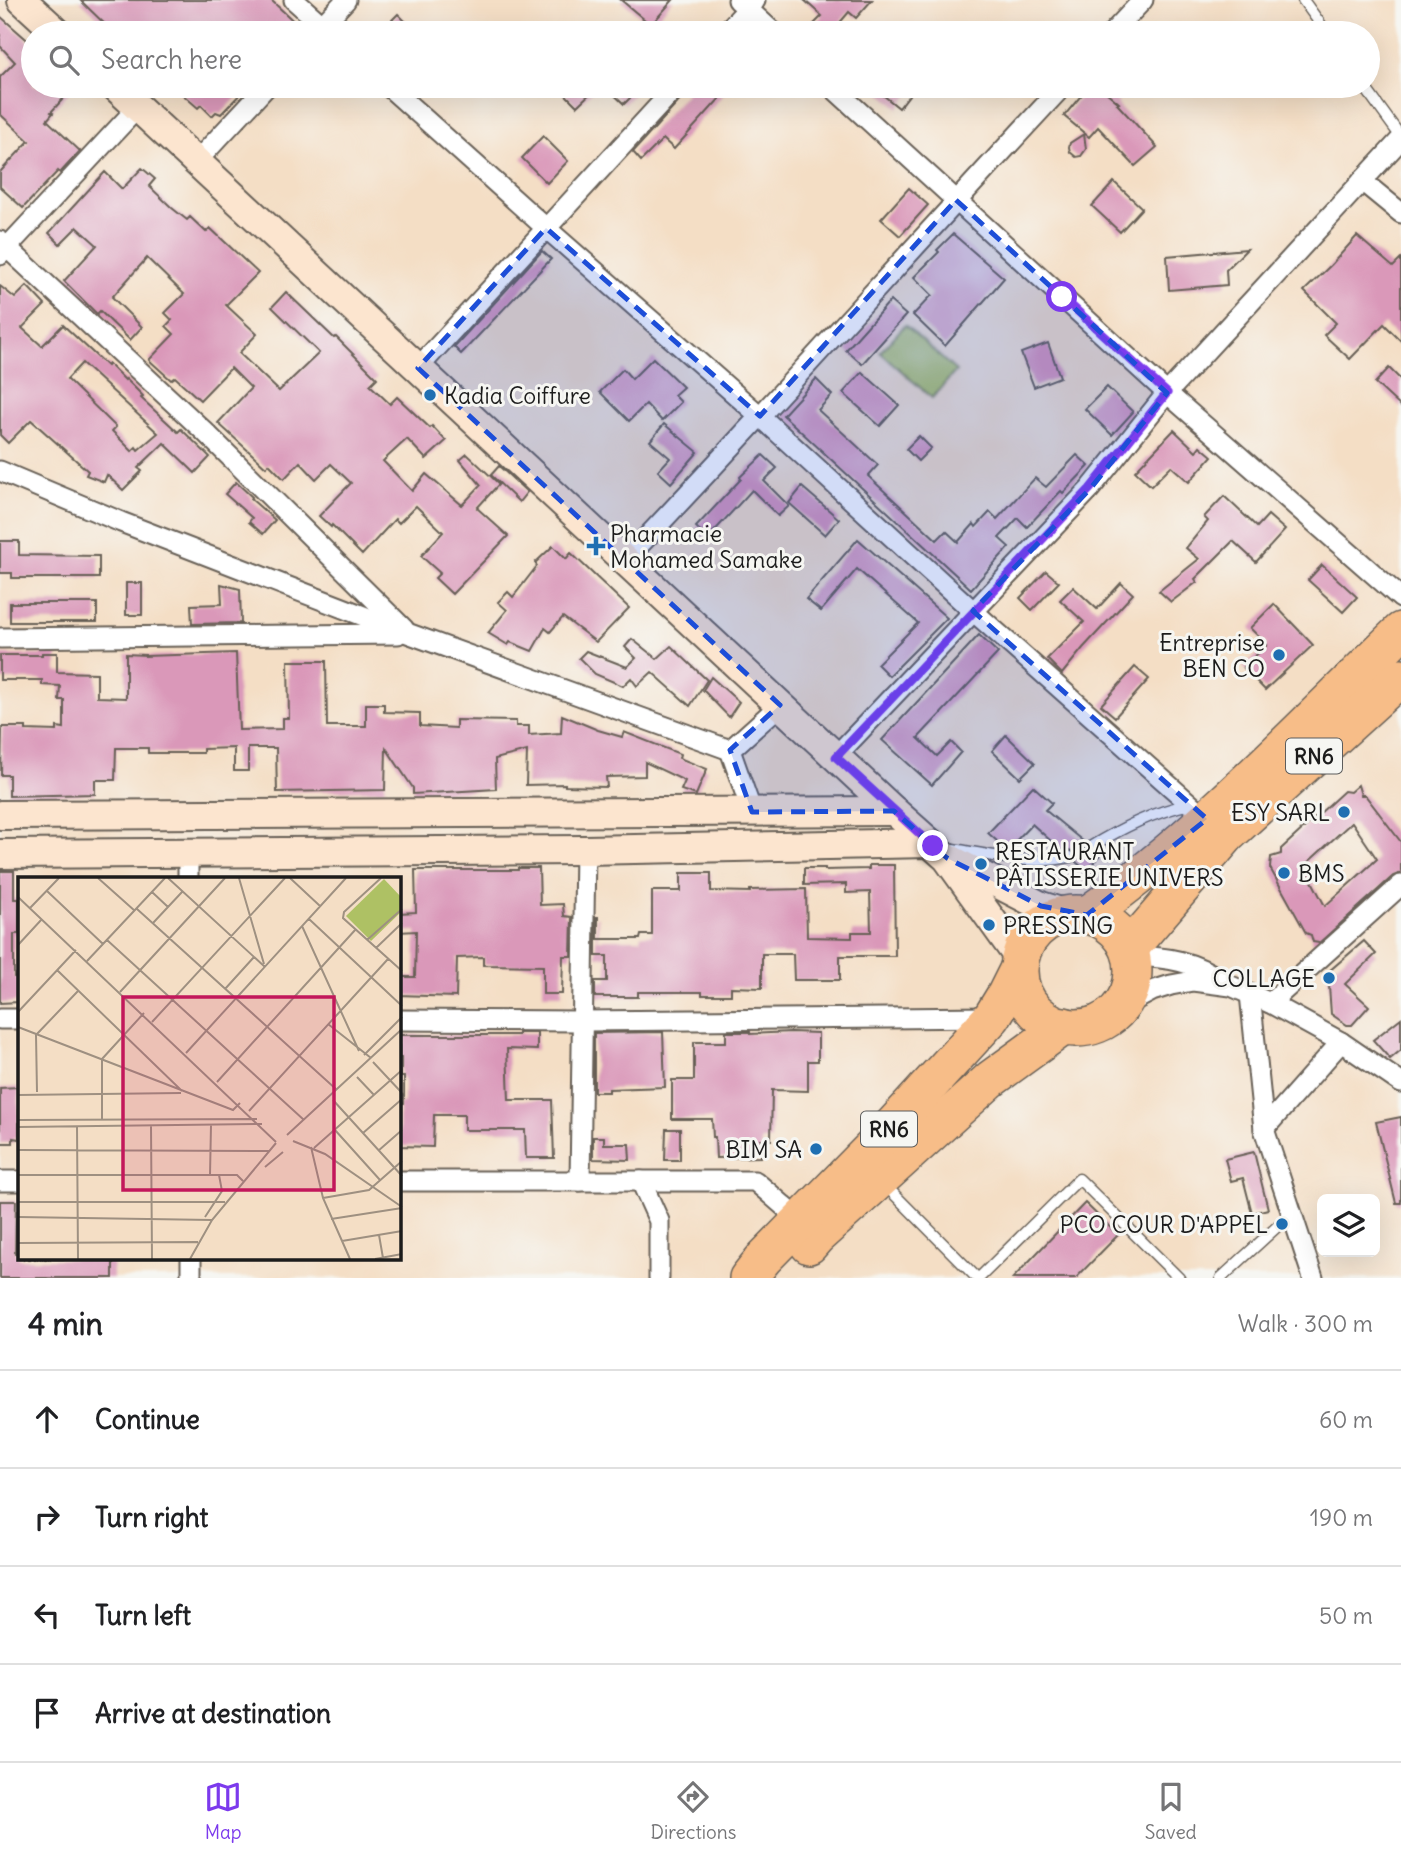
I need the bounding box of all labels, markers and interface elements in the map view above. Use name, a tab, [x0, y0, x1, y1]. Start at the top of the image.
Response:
search box	[21, 21, 1380, 98]
icon: search	[45, 41, 83, 79]
text: Search here	[101, 43, 242, 76]
route start	[1046, 281, 1077, 312]
place label: Kadia Coiffure	[444, 381, 591, 410]
marker: Kadia Coiffure	[422, 387, 438, 403]
place label: Pharmacie Mohamed Samake	[610, 519, 803, 574]
marker: Pharmacie Mohamed Samake	[588, 538, 604, 554]
place label: Entreprise BEN CO	[1159, 628, 1265, 683]
marker: Entreprise BEN CO	[1271, 647, 1287, 663]
road number: RN6	[1286, 738, 1342, 774]
place label: ESY SARL	[1231, 798, 1330, 827]
marker: ESY SARL	[1336, 804, 1352, 820]
route end	[917, 830, 948, 861]
place label: RESTAURANT PÂTISSERIE UNIVERS	[995, 837, 1224, 892]
marker: RESTAURANT PÂTISSERIE UNIVERS	[973, 856, 989, 872]
place label: BMS	[1298, 859, 1345, 888]
marker: BMS	[1276, 865, 1292, 881]
inset map	[18, 877, 401, 1260]
place label: PRESSING	[1003, 911, 1113, 940]
marker: PRESSING	[981, 917, 997, 933]
place label: COLLAGE	[1213, 964, 1315, 993]
marker: COLLAGE	[1321, 970, 1337, 986]
road number: RN6	[861, 1112, 917, 1146]
place label: BIM SA	[725, 1135, 802, 1164]
marker: BIM SA	[808, 1141, 824, 1157]
map controls	[1317, 1194, 1380, 1257]
button: layers	[1317, 1194, 1380, 1257]
place label: PCO COUR D'APPEL	[1060, 1210, 1268, 1239]
marker: PCO COUR D'APPEL	[1274, 1216, 1290, 1232]
text: 4 min	[28, 1305, 103, 1343]
text: Walk · 300 m	[1238, 1309, 1373, 1338]
icon: ahead	[28, 1400, 66, 1438]
text: Continue	[95, 1403, 200, 1436]
text: 60 m	[1319, 1405, 1373, 1434]
icon: right	[28, 1498, 66, 1536]
text: Turn right	[95, 1501, 208, 1534]
text: 190 m	[1310, 1503, 1373, 1532]
icon: left	[28, 1596, 66, 1634]
text: Turn left	[95, 1599, 191, 1632]
text: 50 m	[1319, 1601, 1373, 1630]
icon: arrive	[28, 1694, 66, 1732]
text: Arrive at destination	[95, 1697, 331, 1730]
tab: Map	[204, 1778, 242, 1844]
tab: Directions	[651, 1778, 736, 1844]
tab: Saved	[1145, 1778, 1197, 1844]

